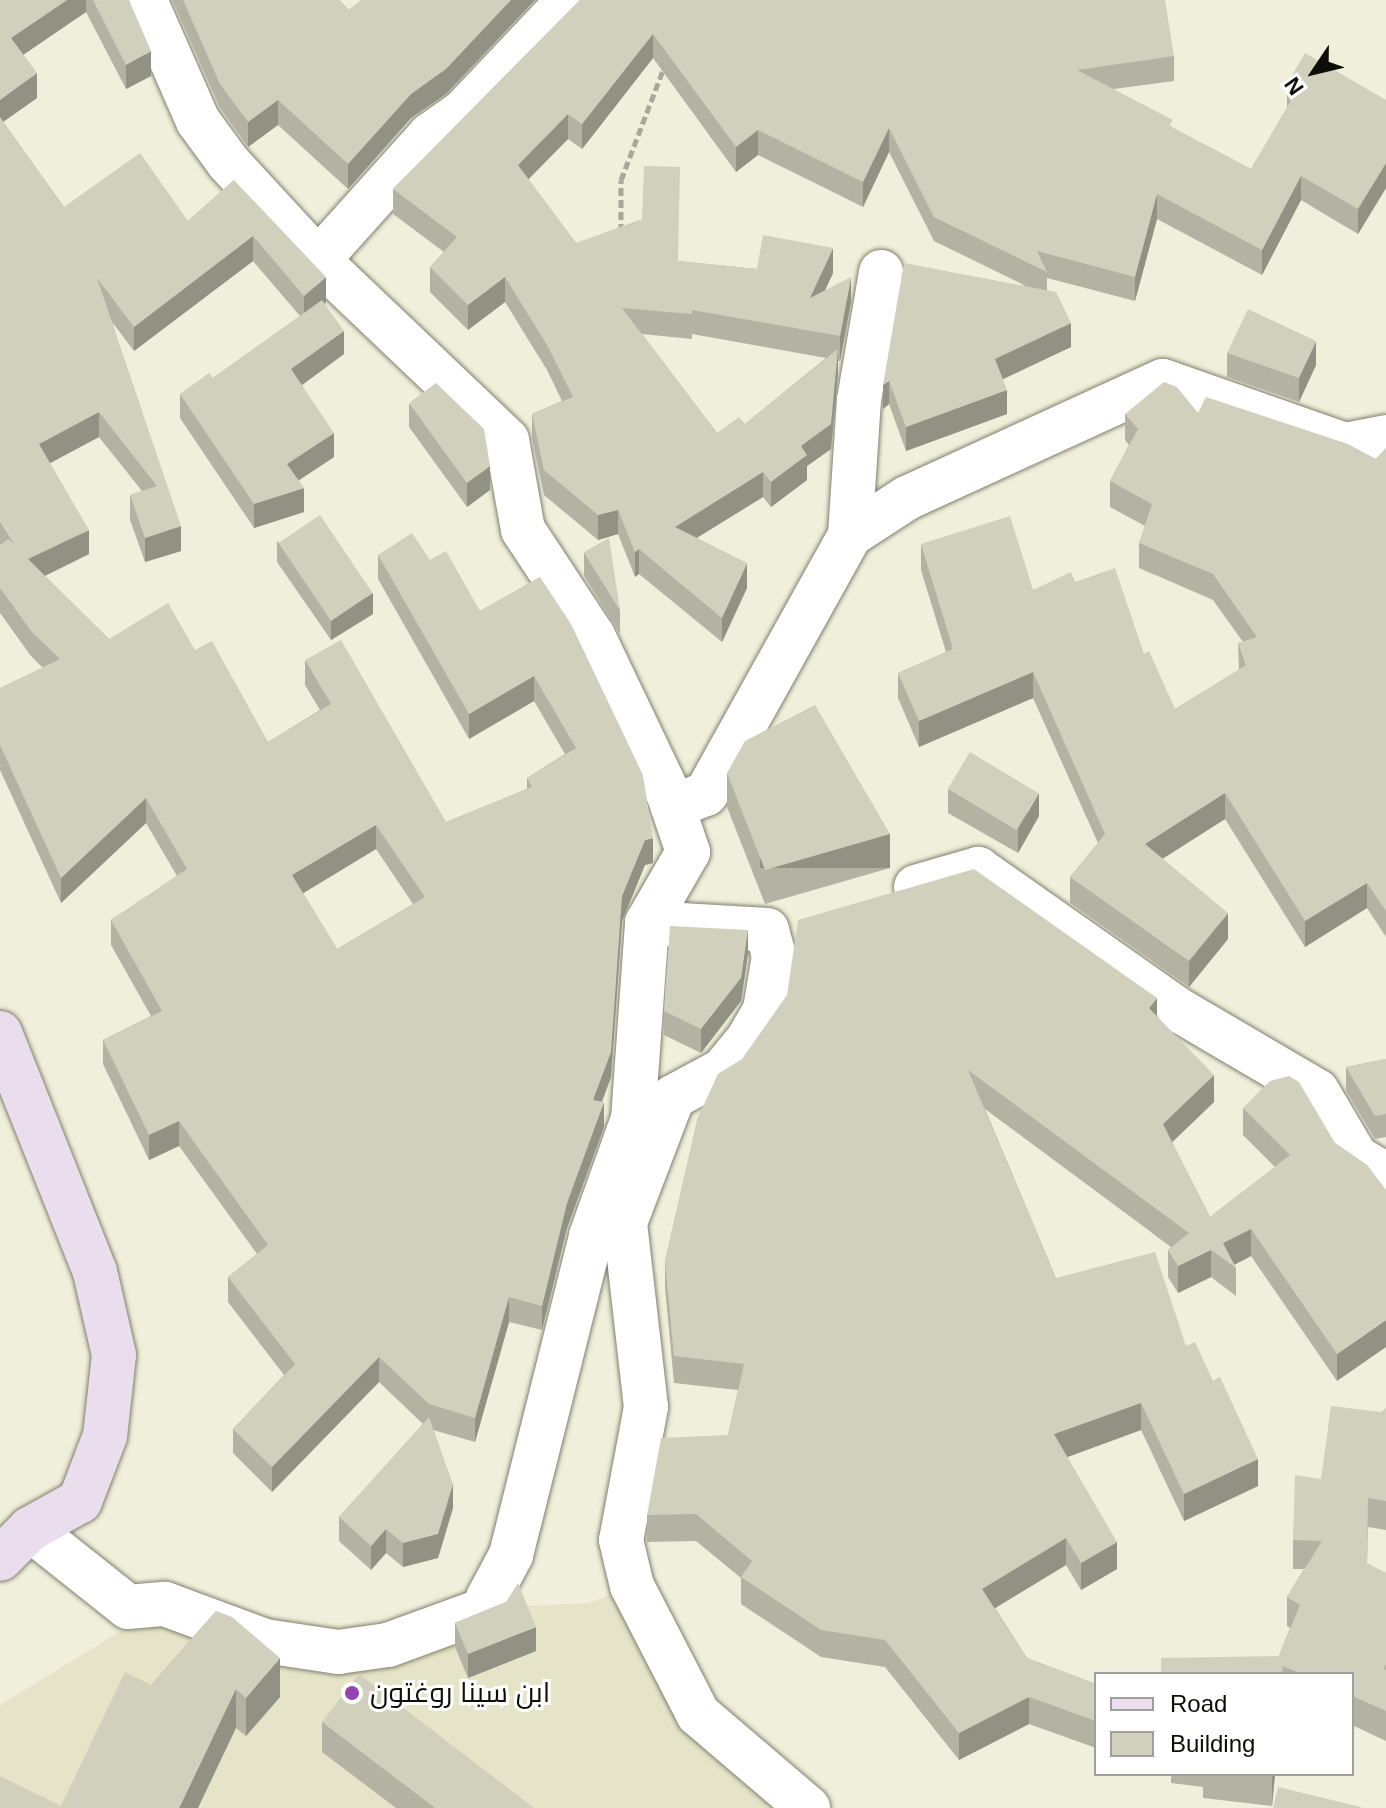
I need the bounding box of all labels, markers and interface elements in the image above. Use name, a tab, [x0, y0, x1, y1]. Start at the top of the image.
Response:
north arrow	[1274, 32, 1354, 112]
text: N	[1279, 72, 1309, 100]
legend	[1094, 1672, 1354, 1776]
place label: ابن سینا روغتون	[370, 1676, 550, 1710]
marker: ابن سینا روغتون	[341, 1682, 363, 1704]
text: Road	[1170, 1690, 1227, 1717]
text: Building	[1170, 1730, 1255, 1757]

